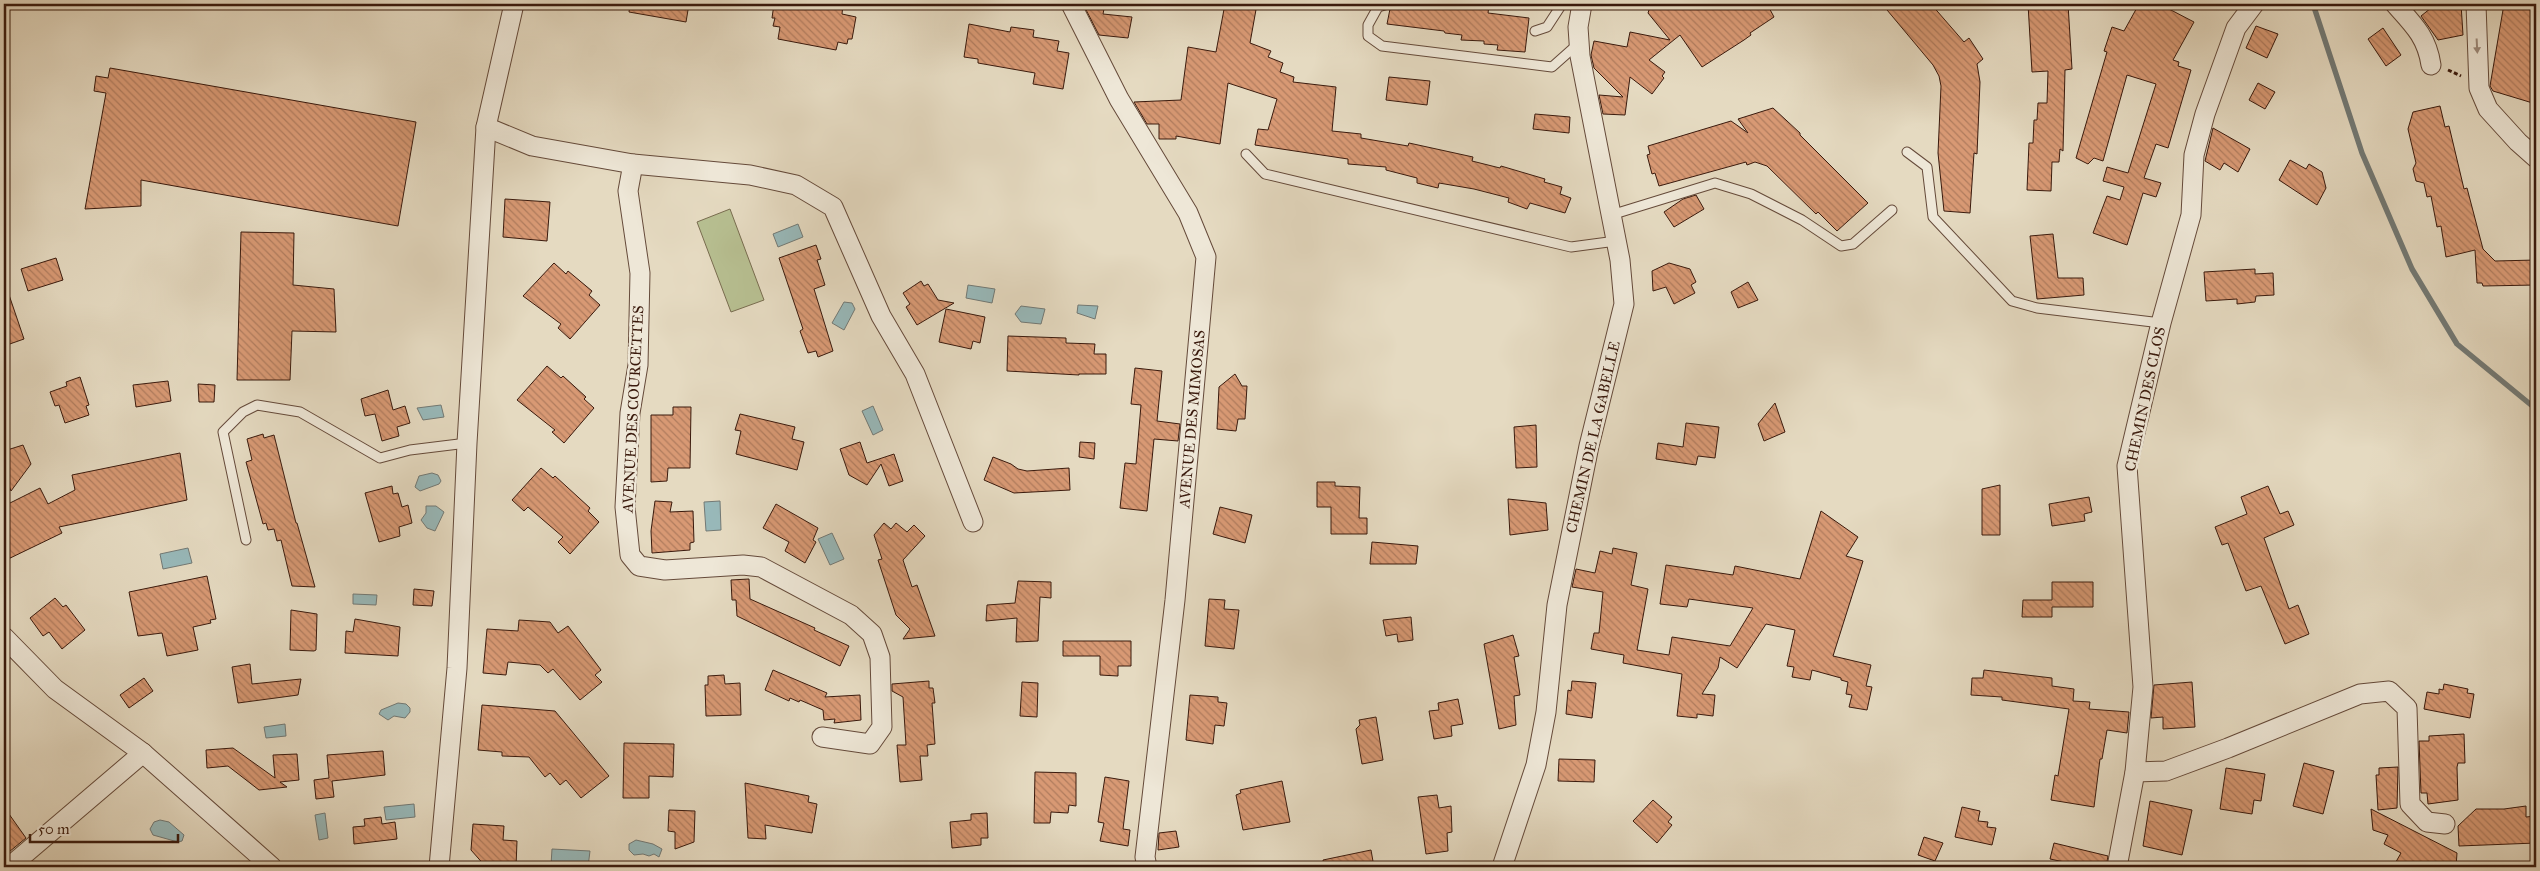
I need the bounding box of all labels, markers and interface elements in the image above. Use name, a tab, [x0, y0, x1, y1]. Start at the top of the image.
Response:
one-way arrow	[2474, 38, 2482, 54]
street label: AVENUE DES COURCETTES	[619, 305, 647, 514]
street label: CHEMIN DES CLOS	[2121, 325, 2169, 473]
street label: AVENUE DES MIMOSAS	[1175, 329, 1209, 510]
street label: CHEMIN DE LA GABELLE	[1562, 339, 1624, 535]
scale bar	[30, 811, 178, 843]
text: 50 m	[38, 820, 70, 838]

